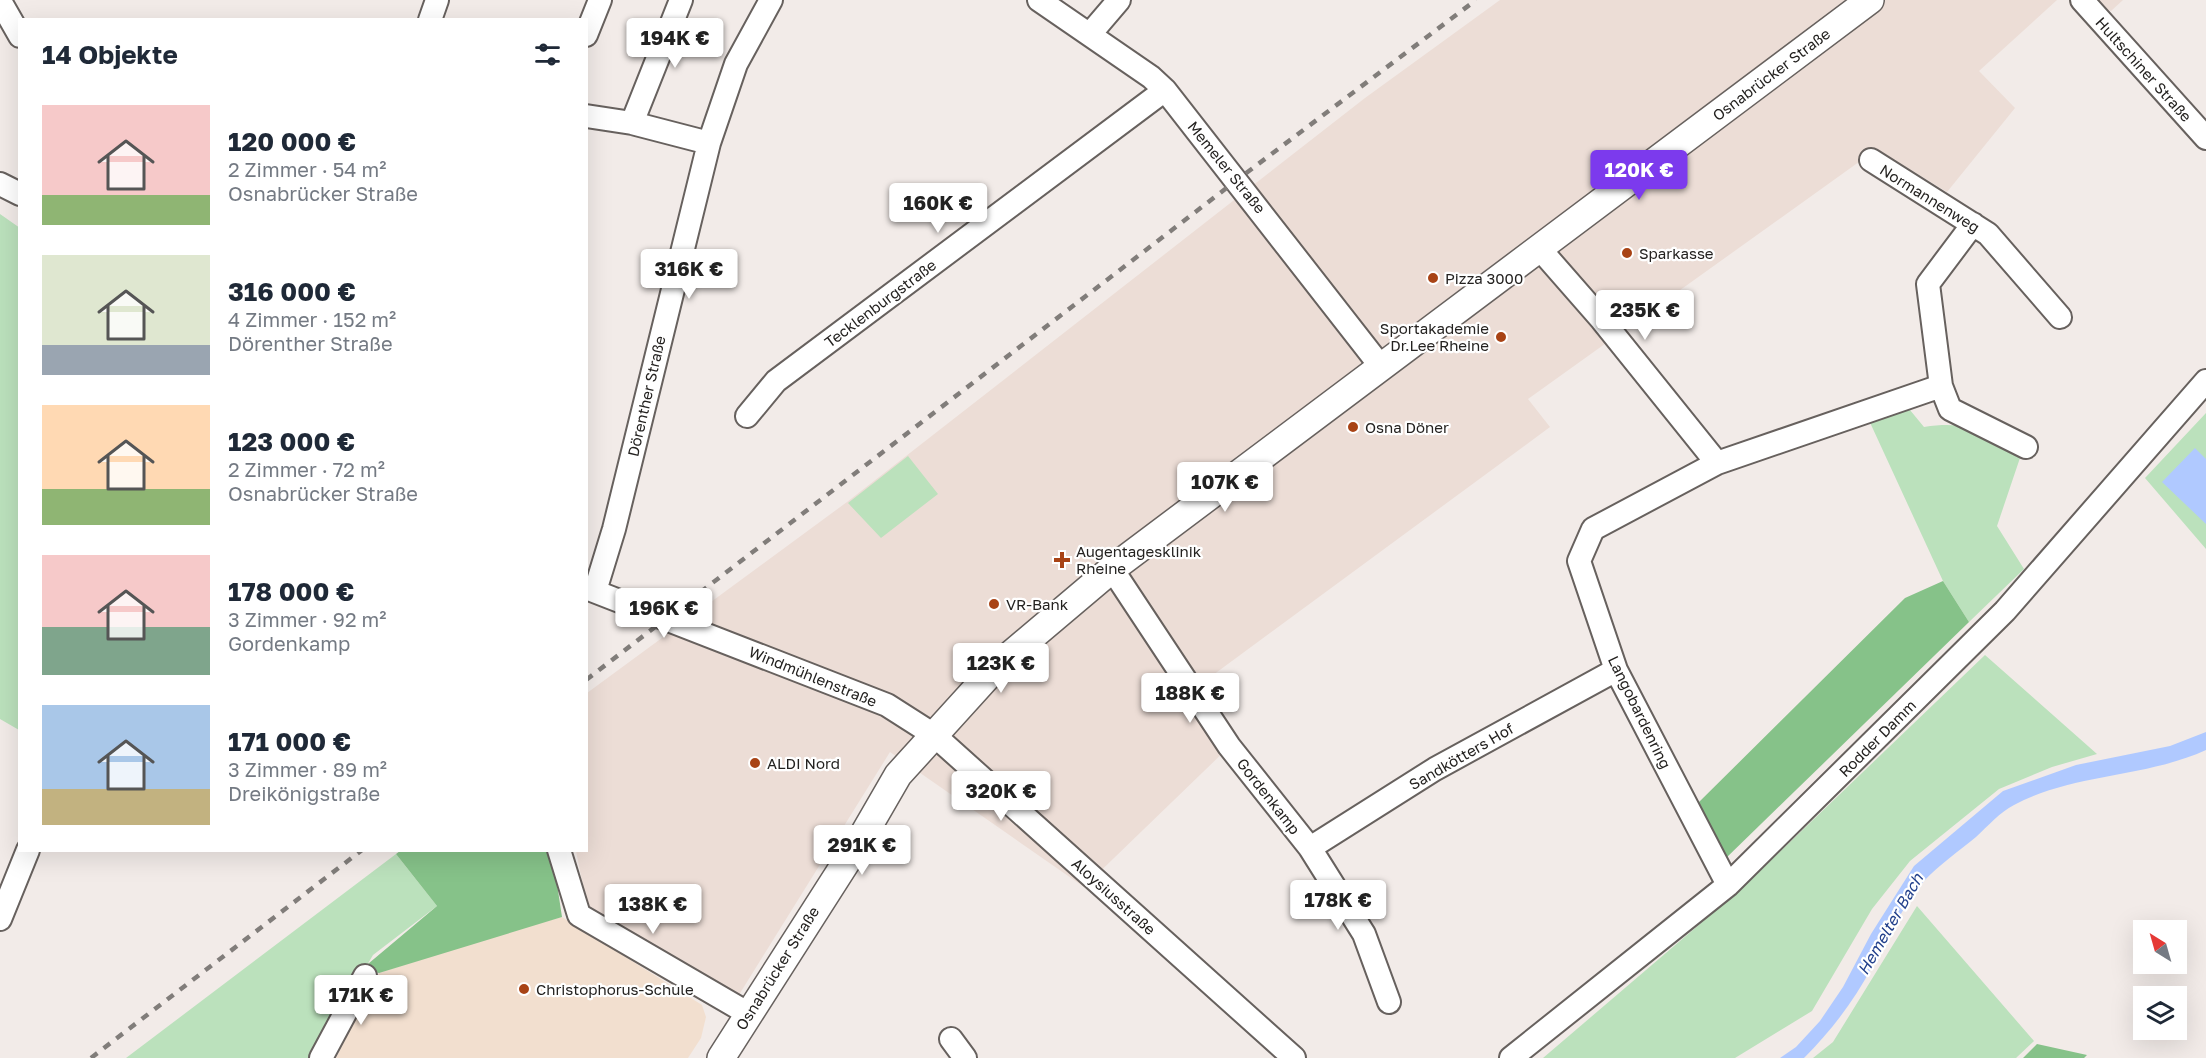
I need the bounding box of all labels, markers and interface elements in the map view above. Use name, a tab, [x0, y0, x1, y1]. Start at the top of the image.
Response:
street label: Hultschiner Straße	[2092, 13, 2196, 125]
pin: 194K €	[626, 18, 724, 69]
street label: Osnabrücker Straße	[1709, 24, 1834, 124]
text: 194K €	[640, 25, 710, 49]
icon: filters	[531, 38, 564, 71]
text: 14 Objekte	[42, 39, 178, 70]
street label: Memeler Straße	[1184, 117, 1270, 217]
text: 120 000 €	[228, 126, 356, 157]
icon: home	[90, 129, 162, 201]
pin: 120K €	[1590, 150, 1688, 201]
text: 2 Zimmer · 54 m²	[228, 157, 386, 181]
text: 120K €	[1604, 157, 1674, 181]
street label: Normannenweg	[1877, 160, 1983, 236]
text: Osnabrücker Straße	[228, 181, 418, 205]
pin: 160K €	[889, 183, 987, 234]
text: 160K €	[903, 190, 973, 214]
place label: Sparkasse	[1639, 244, 1714, 262]
marker: Sparkasse	[1620, 246, 1634, 260]
pin: 316K €	[640, 249, 738, 300]
street label: Tecklenburgstraße	[821, 255, 939, 351]
text: 316K €	[655, 256, 723, 280]
place label: Pizza 3000	[1445, 269, 1523, 287]
marker: Pizza 3000	[1426, 271, 1440, 285]
text: 316 000 €	[228, 276, 356, 307]
icon: home	[90, 279, 162, 351]
pin: 235K €	[1596, 290, 1694, 341]
text: 235K €	[1610, 297, 1680, 321]
text: 4 Zimmer · 152 m²	[228, 307, 396, 331]
place label: Sportakademie Dr.Lee Rheine	[1380, 319, 1489, 354]
marker: Sportakademie Dr.Lee Rheine	[1494, 330, 1508, 344]
text: Dörenther Straße	[228, 331, 393, 355]
street label: Dörenther Straße	[623, 334, 669, 458]
place label: Osna Döner	[1365, 418, 1449, 436]
marker: Osna Döner	[1346, 420, 1360, 434]
text: 123 000 €	[228, 426, 355, 457]
icon: home	[90, 429, 162, 501]
text: 2 Zimmer · 72 m²	[228, 457, 385, 481]
pin: 107K €	[1176, 462, 1274, 513]
text: 107K €	[1191, 469, 1259, 493]
text: Osnabrücker Straße	[228, 481, 418, 505]
place label: Augentagesklinik Rheine	[1076, 542, 1202, 577]
marker: Augentagesklinik Rheine	[1053, 551, 1071, 569]
text: 178 000 €	[228, 576, 354, 607]
icon: home	[90, 579, 162, 651]
pin: 196K €	[615, 588, 713, 639]
text: 196K €	[629, 595, 699, 619]
place label: VR-Bank	[1006, 595, 1069, 613]
marker: VR-Bank	[987, 597, 1001, 611]
text: 3 Zimmer · 92 m²	[228, 607, 386, 631]
text: Gordenkamp	[228, 631, 350, 655]
street label: Windmühlenstraße	[746, 642, 880, 710]
pin: 123K €	[952, 643, 1050, 694]
text: 123K €	[967, 650, 1035, 674]
street label: Langobardenring	[1605, 653, 1675, 771]
pin: 188K €	[1141, 673, 1239, 724]
text: 188K €	[1155, 680, 1225, 704]
street label: Rodder Damm	[1835, 696, 1919, 780]
street label: Sandkötters Hof	[1406, 719, 1517, 793]
text: 171 000 €	[228, 726, 351, 757]
icon: home	[90, 729, 162, 801]
place label: ALDI Nord	[767, 754, 840, 772]
street label: Gordenkamp	[1234, 754, 1304, 838]
marker: ALDI Nord	[748, 756, 762, 770]
text: 3 Zimmer · 89 m²	[228, 757, 387, 781]
pin: 320K €	[952, 771, 1050, 822]
text: 320K €	[966, 778, 1037, 802]
text: Dreikönigstraße	[228, 781, 380, 805]
pin: 291K €	[813, 825, 911, 876]
text: 291K €	[828, 832, 896, 856]
street label: Aloysiusstraße	[1069, 854, 1160, 938]
water label: Hemelter Bach	[1853, 869, 1928, 978]
pin: 178K €	[1289, 880, 1387, 931]
pin: 138K €	[604, 884, 702, 935]
text: 178K €	[1304, 887, 1372, 911]
text: 138K €	[619, 891, 687, 915]
street label: Osnabrücker Straße	[732, 903, 823, 1033]
north arrow	[2133, 920, 2187, 974]
map controls	[2133, 920, 2187, 1040]
pin: 171K €	[312, 975, 410, 1026]
place label: Christophorus-Schule	[536, 980, 694, 998]
text: 171K €	[328, 982, 394, 1006]
marker: Christophorus-Schule	[517, 982, 531, 996]
button: layers	[2133, 986, 2187, 1040]

